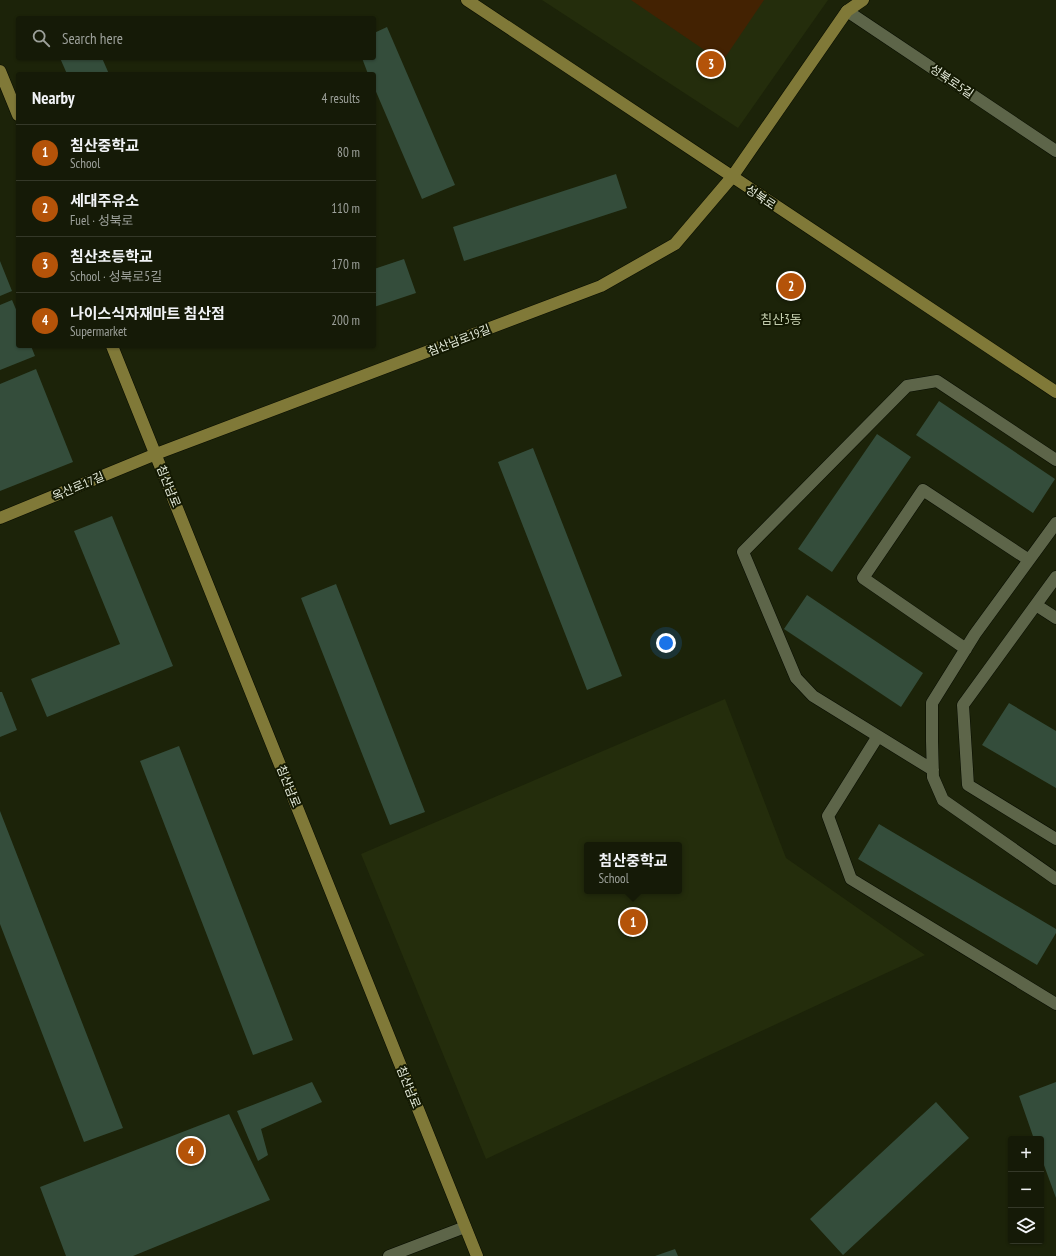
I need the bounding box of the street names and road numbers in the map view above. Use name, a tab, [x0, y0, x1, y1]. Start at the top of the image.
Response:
street label: 성북로5길	[927, 61, 977, 101]
street label: 성북로	[743, 182, 779, 212]
street label: 침산남로19길	[425, 321, 493, 359]
street label: 침산남로	[154, 463, 184, 509]
street label: 옥산로17길	[50, 468, 106, 504]
street label: 침산남로	[274, 763, 304, 809]
street label: 침산남로	[394, 1064, 424, 1110]

